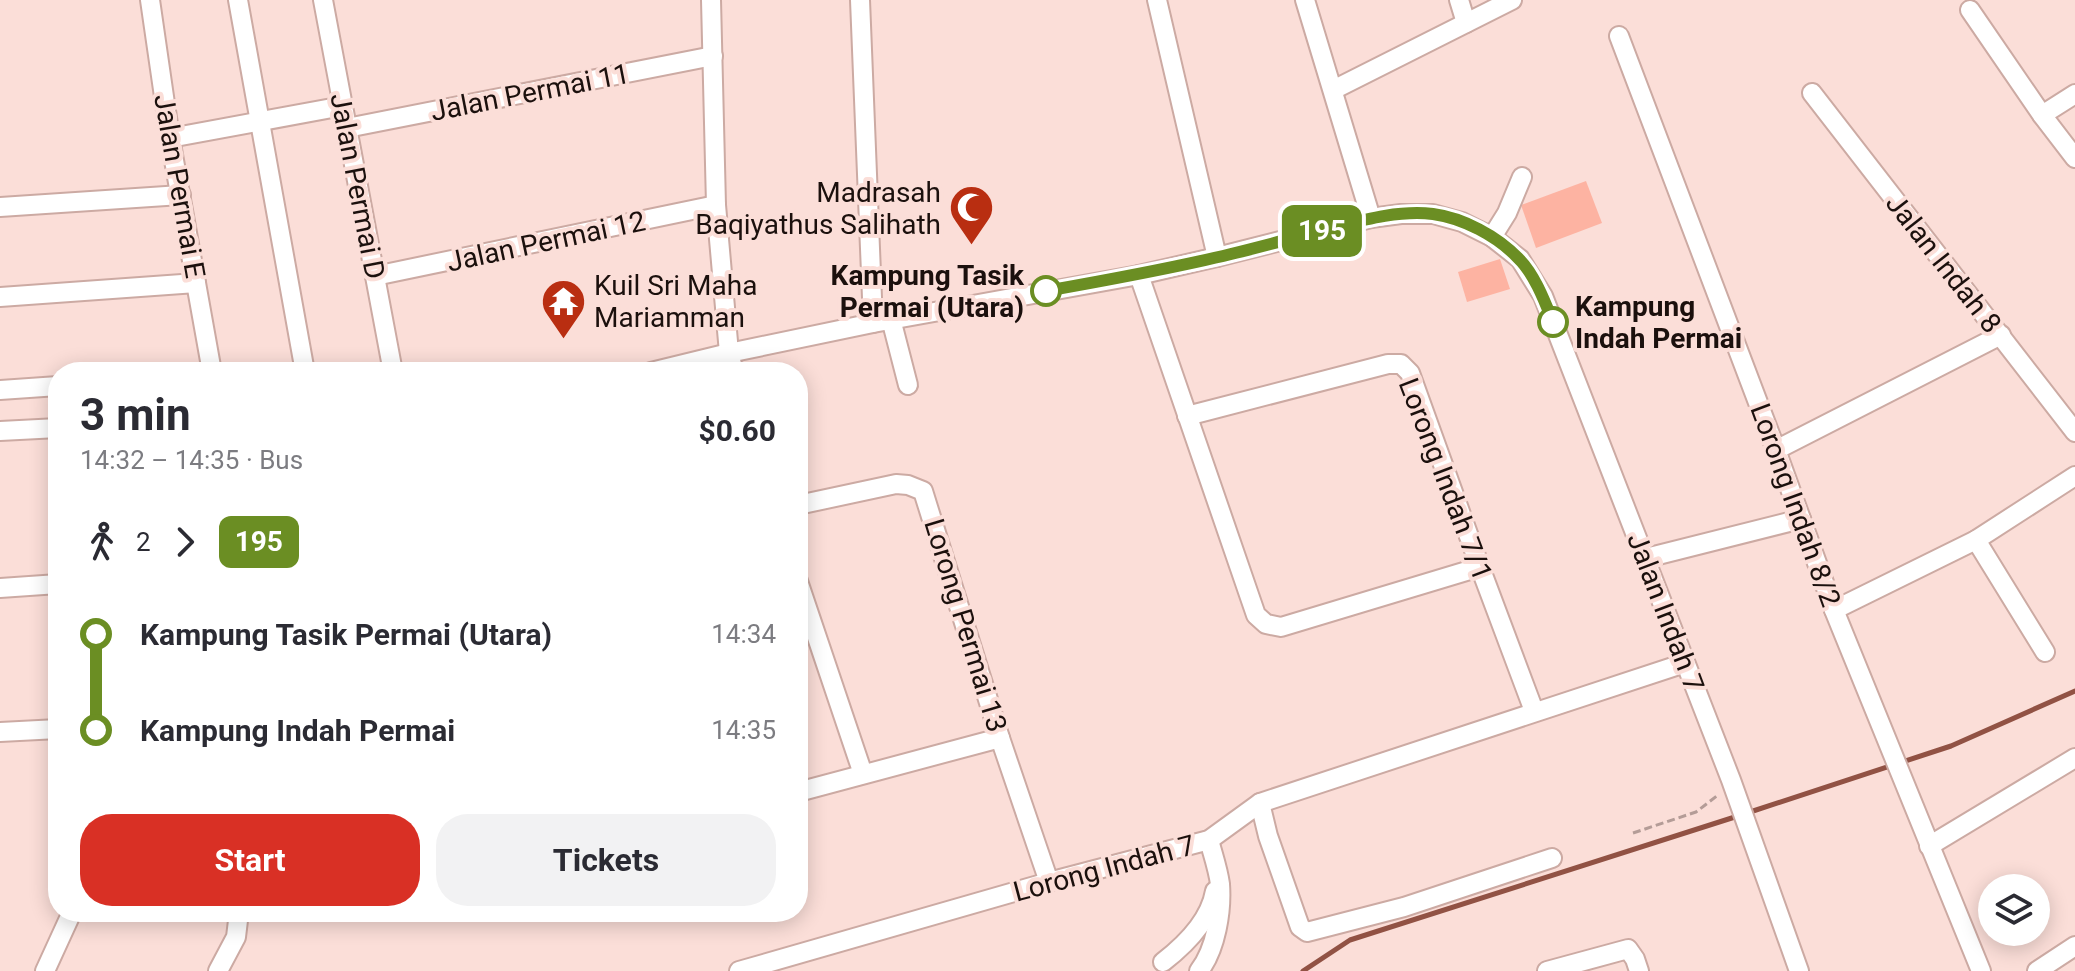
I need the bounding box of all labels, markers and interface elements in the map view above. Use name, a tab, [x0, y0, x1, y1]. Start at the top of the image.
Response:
street label: Jalan Permai 11	[428, 57, 632, 128]
street label: Jalan Permai D	[323, 90, 392, 282]
street label: Jalan Permai E	[147, 91, 212, 281]
place label: Madrasah Baqiyathus Salihath	[695, 176, 941, 241]
mosque icon: Madrasah Baqiyathus Salihath	[948, 184, 996, 247]
street label: Jalan Indah 8	[1879, 187, 2008, 339]
street label: Jalan Permai 12	[444, 204, 648, 279]
line badge: 195	[1276, 205, 1368, 257]
text: 195	[1298, 214, 1346, 247]
place label: Kampung Tasik Permai (Utara)	[831, 259, 1025, 324]
place label: Kuil Sri Maha Mariamman	[594, 269, 757, 334]
marker: Kampung Tasik Permai (Utara)	[1031, 276, 1061, 306]
temple icon: Kuil Sri Maha Mariamman	[539, 277, 587, 340]
place label: Kampung Indah Permai	[1575, 290, 1742, 355]
marker: Kampung Indah Permai	[1538, 307, 1568, 337]
street label: Lorong Indah 7/1	[1392, 373, 1499, 585]
text: 3 min	[80, 389, 191, 441]
street label: Lorong Indah 8/2	[1743, 399, 1848, 611]
text: $0.60	[698, 413, 776, 448]
text: 14:32 – 14:35 · Bus	[80, 445, 303, 475]
street label: Lorong Permai 13	[917, 515, 1014, 736]
icon: walk	[80, 520, 124, 564]
icon: forward	[163, 520, 207, 564]
text: 195	[235, 525, 283, 558]
text: 2	[136, 527, 151, 557]
street label: Jalan Indah 7	[1620, 528, 1711, 696]
text: Kampung Tasik Permai (Utara)	[140, 617, 552, 652]
text: 14:34	[711, 619, 776, 649]
text: Kampung Indah Permai	[140, 713, 455, 748]
text: 14:35	[711, 715, 776, 745]
button: Start	[80, 814, 420, 906]
button: Tickets	[436, 814, 776, 906]
street label: Lorong Indah 7	[1010, 828, 1199, 909]
map controls	[1978, 874, 2050, 946]
button: layers	[1978, 874, 2050, 946]

